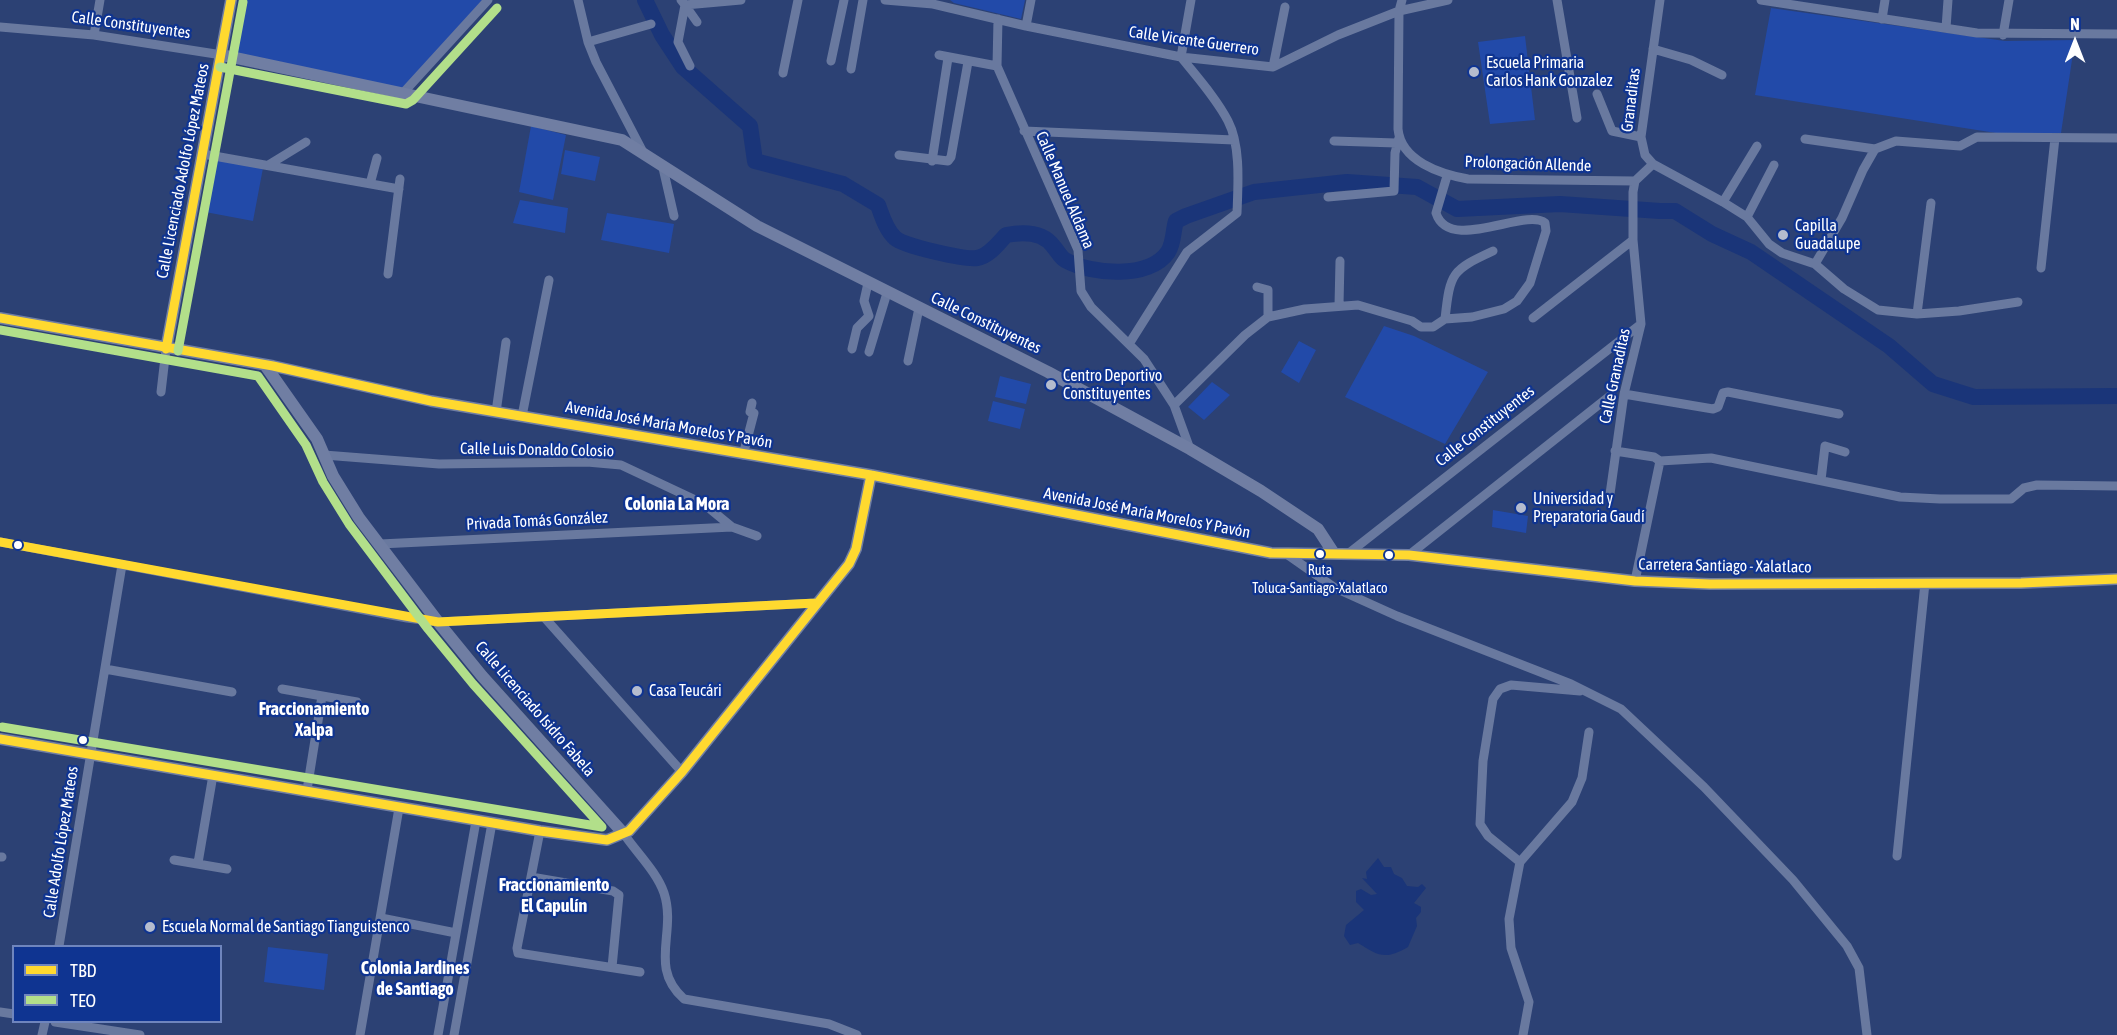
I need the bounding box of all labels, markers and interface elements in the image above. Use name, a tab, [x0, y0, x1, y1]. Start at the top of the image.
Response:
street label: Calle Constituyentes	[70, 7, 192, 43]
north arrow	[2045, 12, 2105, 72]
text: N	[2070, 15, 2080, 33]
street label: Calle Vicente Guerrero	[1128, 22, 1260, 60]
place label: Escuela Primaria Carlos Hank Gonzalez	[1486, 53, 1613, 91]
street label: Calle Licenciado Adolfo López Mateos	[153, 62, 213, 280]
marker: Escuela Primaria Carlos Hank Gonzalez	[1467, 65, 1481, 79]
street label: Granaditas	[1618, 67, 1644, 133]
street label: Calle Manuel Aldama	[1032, 128, 1098, 252]
street label: Prolongación Allende	[1464, 152, 1592, 176]
place label: Capilla Guadalupe	[1795, 216, 1860, 254]
marker: Capilla Guadalupe	[1776, 228, 1790, 242]
street label: Calle Constituyentes	[928, 288, 1044, 358]
street label: Calle Granaditas	[1596, 327, 1634, 425]
place label: Centro Deportivo Constituyentes	[1063, 366, 1162, 404]
marker: Centro Deportivo Constituyentes	[1044, 378, 1058, 392]
street label: Calle Constituyentes	[1432, 382, 1538, 470]
street label: Avenida José María Morelos Y Pavón	[564, 397, 774, 453]
street label: Calle Luis Donaldo Colosio	[460, 439, 614, 461]
street label: Avenida José María Morelos Y Pavón	[1042, 484, 1252, 542]
place label: Universidad y Preparatoria Gaudí	[1533, 489, 1645, 527]
district label: Colonia La Mora	[625, 493, 729, 515]
marker: Universidad y Preparatoria Gaudí	[1514, 501, 1528, 515]
street label: Privada Tomás González	[466, 508, 608, 534]
unlabelled marker	[12, 539, 24, 551]
marker: Ruta Toluca-Santiago-Xalatlaco	[1314, 548, 1326, 560]
unlabelled marker	[1383, 549, 1395, 561]
street label: Carretera Santiago - Xalatlaco	[1638, 555, 1812, 577]
place label: Ruta Toluca-Santiago-Xalatlaco	[1252, 563, 1388, 596]
street label: Calle Licenciado Isidro Fabela	[471, 637, 599, 781]
place label: Casa Teucári	[649, 681, 722, 701]
marker: Casa Teucári	[630, 684, 644, 698]
district label: Fraccionamiento Xalpa	[259, 698, 369, 740]
unlabelled marker	[77, 734, 89, 746]
street label: Calle Adolfo López Mateos	[40, 765, 82, 919]
district label: Fraccionamiento El Capulín	[499, 874, 609, 916]
place label: Escuela Normal de Santiago Tianguistenco	[162, 917, 410, 937]
marker: Escuela Normal de Santiago Tianguistenco	[143, 920, 157, 934]
legend	[12, 945, 222, 1023]
district label: Colonia Jardines de Santiago	[361, 957, 469, 1000]
text: TBD	[70, 960, 97, 981]
text: TEO	[70, 990, 96, 1011]

